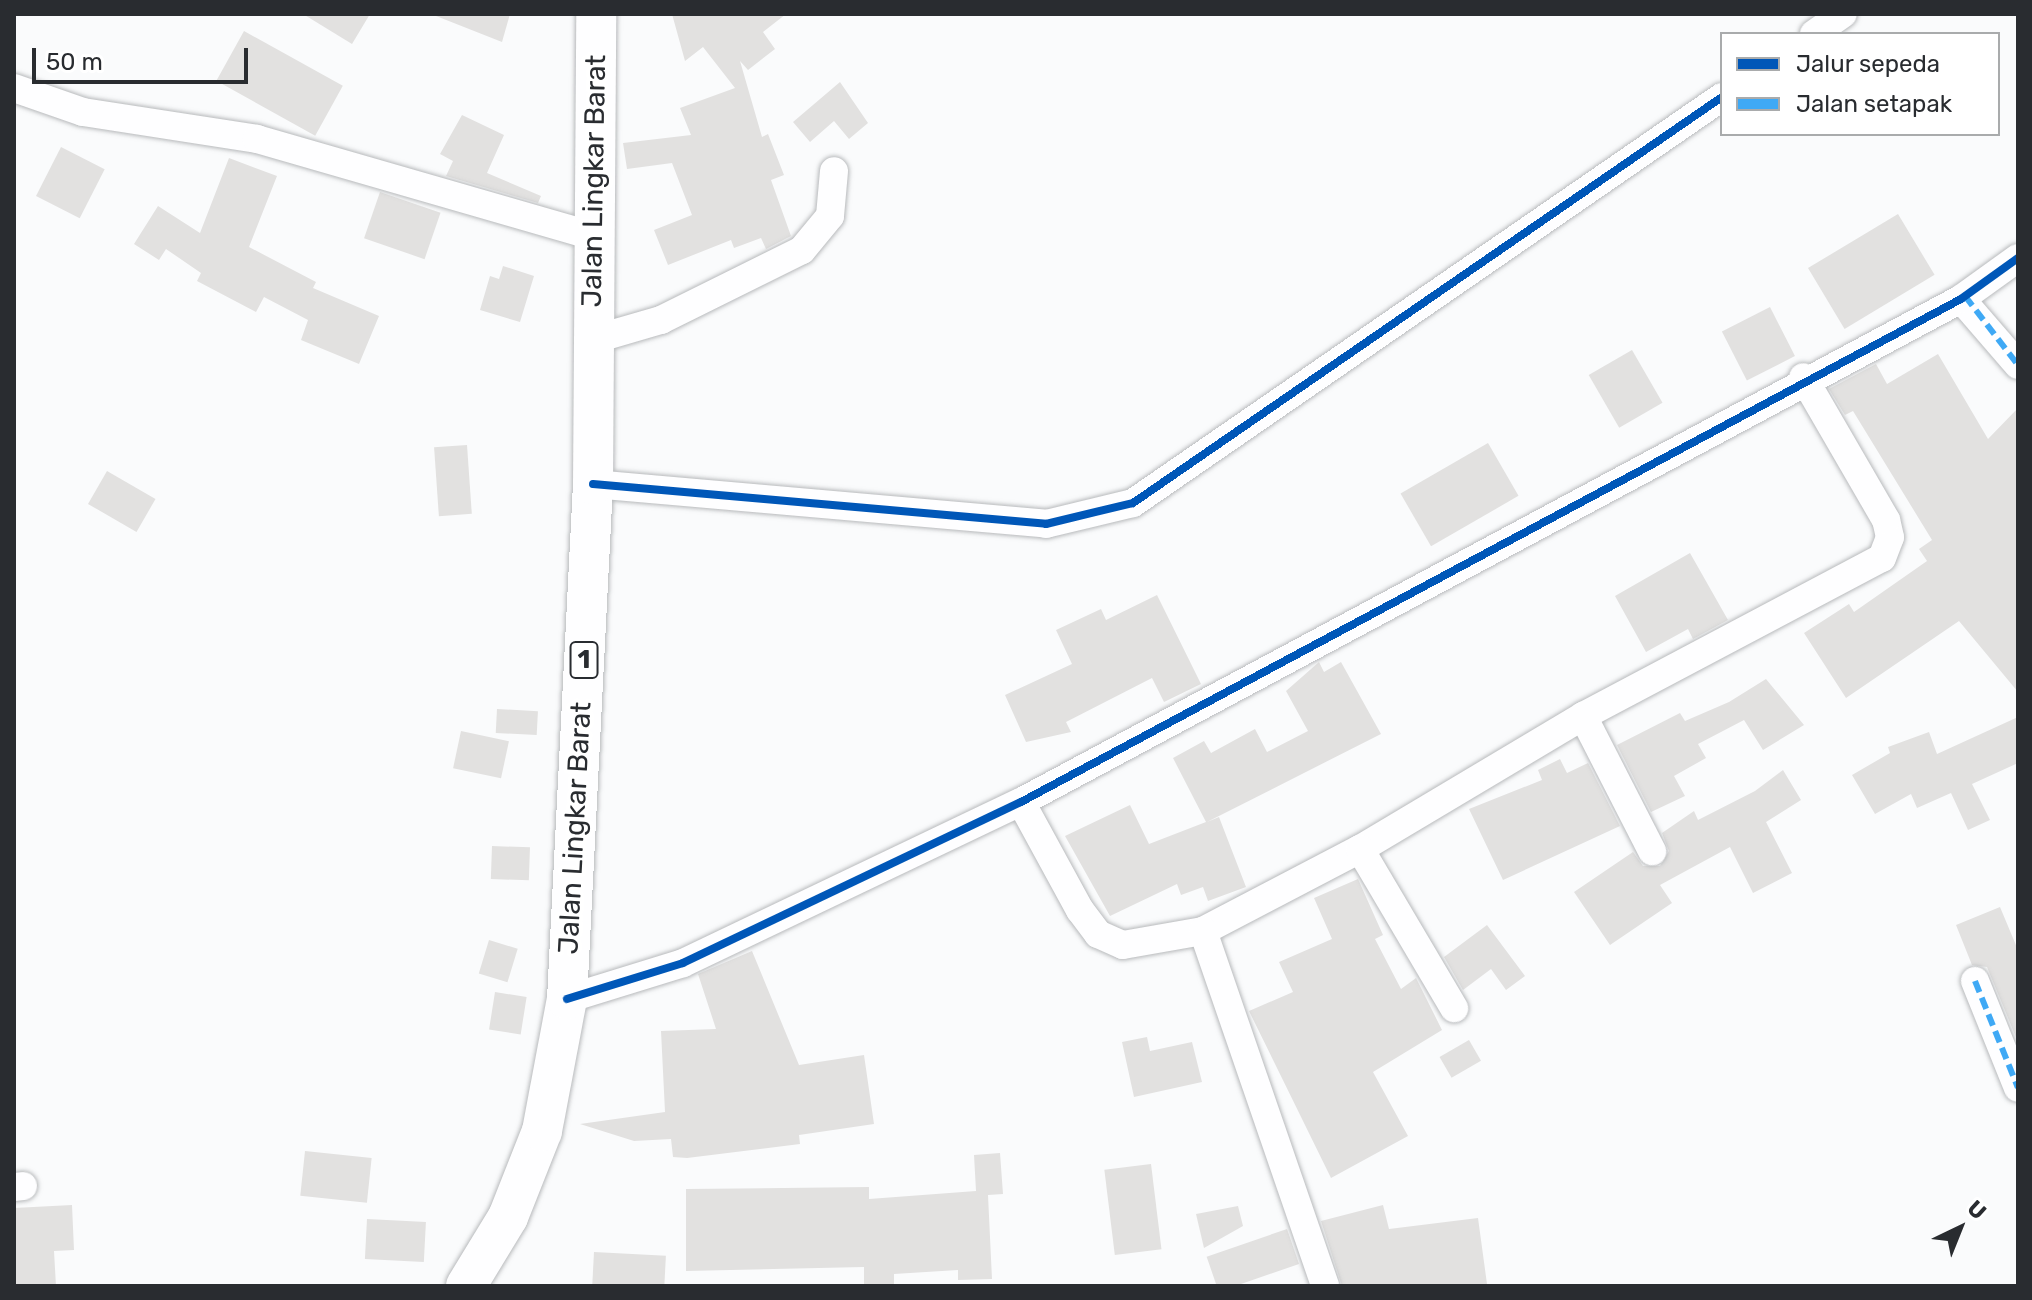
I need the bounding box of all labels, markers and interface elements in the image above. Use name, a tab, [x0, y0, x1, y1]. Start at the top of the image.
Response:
scale bar	[36, 32, 252, 82]
legend	[1720, 32, 2000, 136]
text: 50 m	[46, 48, 103, 76]
text: Jalur sepeda	[1796, 50, 1940, 78]
street label: Jalan Lingkar Barat	[575, 54, 613, 308]
text: Jalan setapak	[1796, 90, 1952, 118]
road number: 1	[568, 638, 600, 682]
street label: Jalan Lingkar Barat	[552, 701, 598, 955]
north arrow	[1920, 1188, 2000, 1268]
text: U	[1962, 1195, 1992, 1225]

